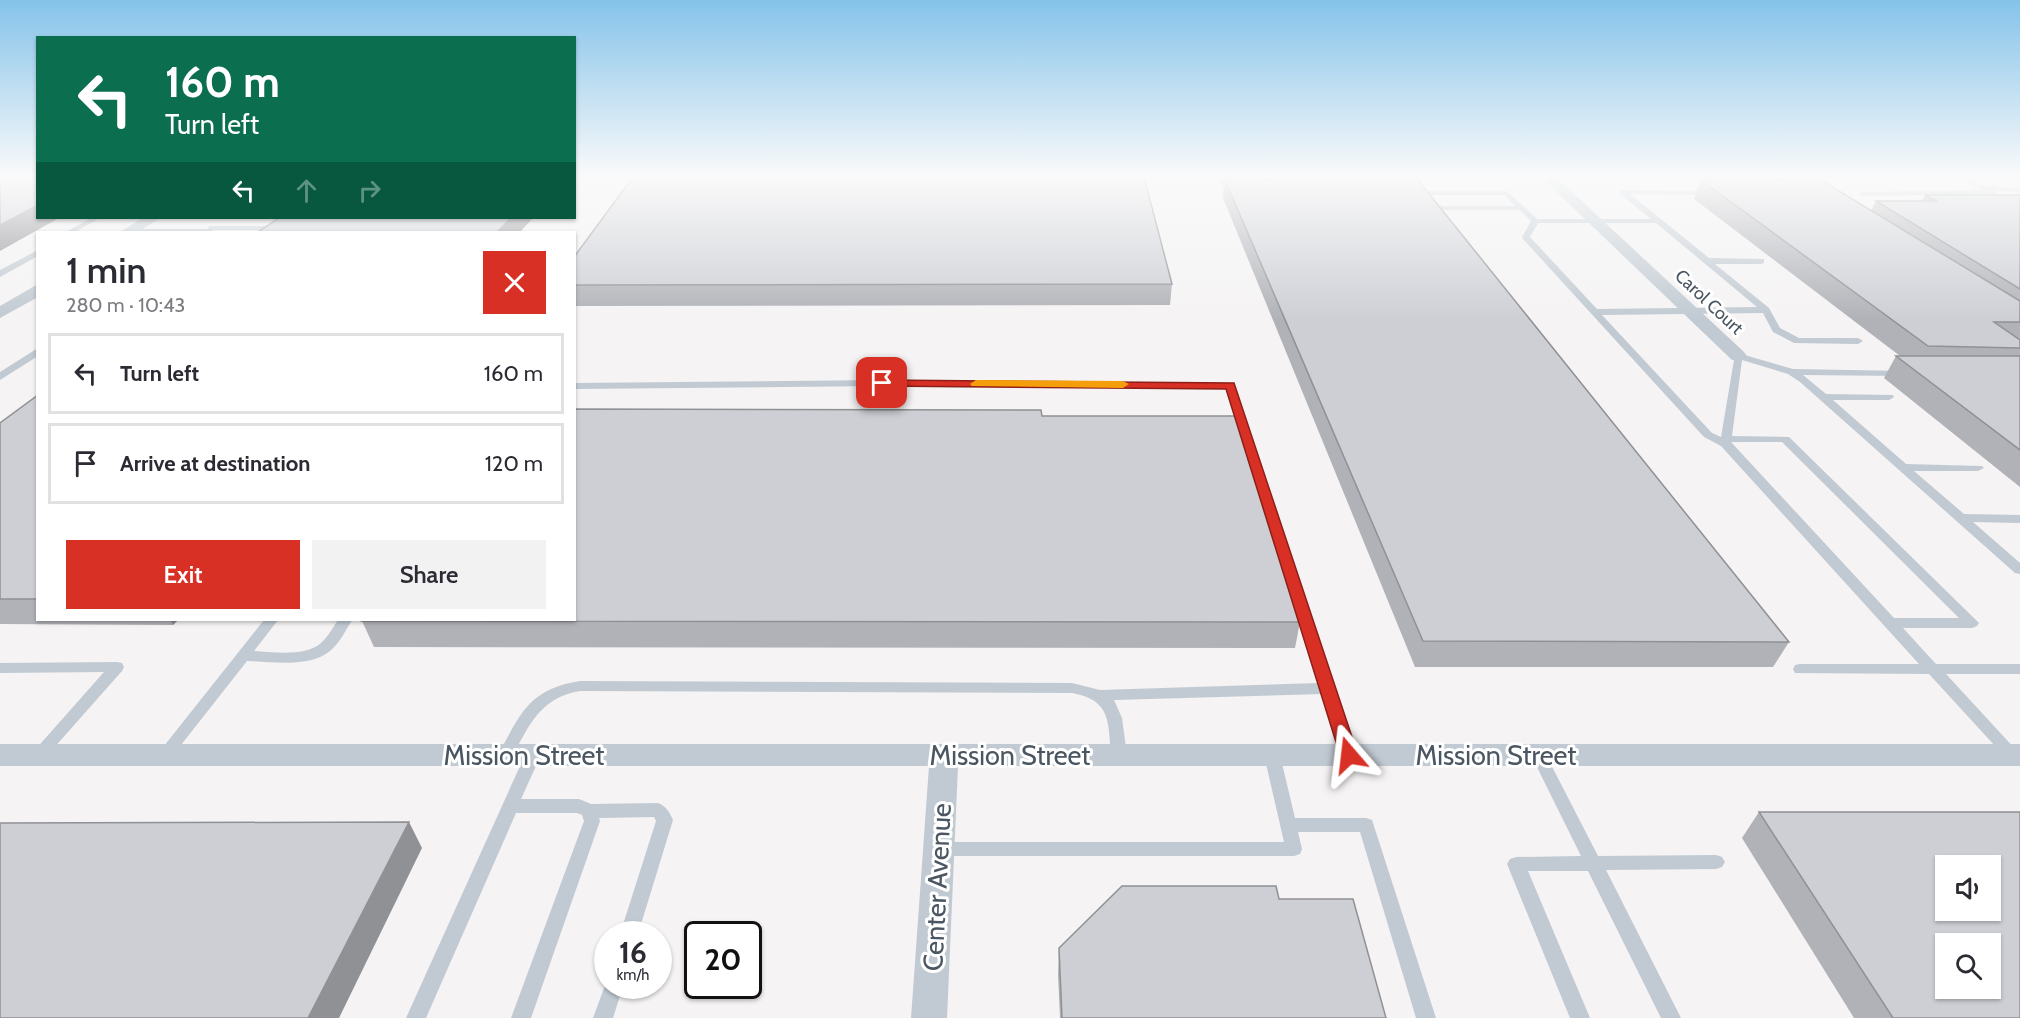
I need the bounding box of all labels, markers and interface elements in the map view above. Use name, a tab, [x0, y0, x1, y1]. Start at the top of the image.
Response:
text: 160 m	[165, 56, 280, 108]
icon: left	[66, 60, 144, 138]
text: Turn left	[165, 108, 259, 141]
icon: left	[227, 174, 260, 207]
icon: ahead	[290, 174, 323, 207]
icon: right	[353, 174, 386, 207]
text: 1 min	[66, 248, 146, 292]
button: close	[483, 251, 546, 314]
street label: Carol Court	[1670, 265, 1748, 339]
text: 280 m · 10:43	[66, 293, 185, 317]
icon: left	[69, 357, 102, 390]
pin	[856, 357, 907, 408]
text: Turn left	[120, 360, 199, 387]
text: 160 m	[484, 360, 543, 387]
icon: arrive	[865, 366, 898, 399]
icon: arrive	[69, 447, 102, 480]
text: Arrive at destination	[120, 450, 310, 477]
text: 120 m	[485, 450, 543, 477]
button: Exit	[66, 540, 300, 609]
button: Share	[312, 540, 546, 609]
position arrow	[1317, 723, 1381, 787]
street label: Mission Street	[444, 739, 604, 772]
street label: Mission Street	[930, 739, 1090, 772]
street label: Mission Street	[1416, 739, 1576, 772]
street label: Center Avenue	[916, 802, 958, 972]
map controls	[1935, 855, 2001, 999]
button: sound	[1935, 855, 2001, 921]
speed limit sign: 20	[684, 921, 762, 999]
button: search	[1935, 933, 2001, 999]
text: 16	[619, 934, 647, 971]
text: km/h	[617, 966, 649, 984]

